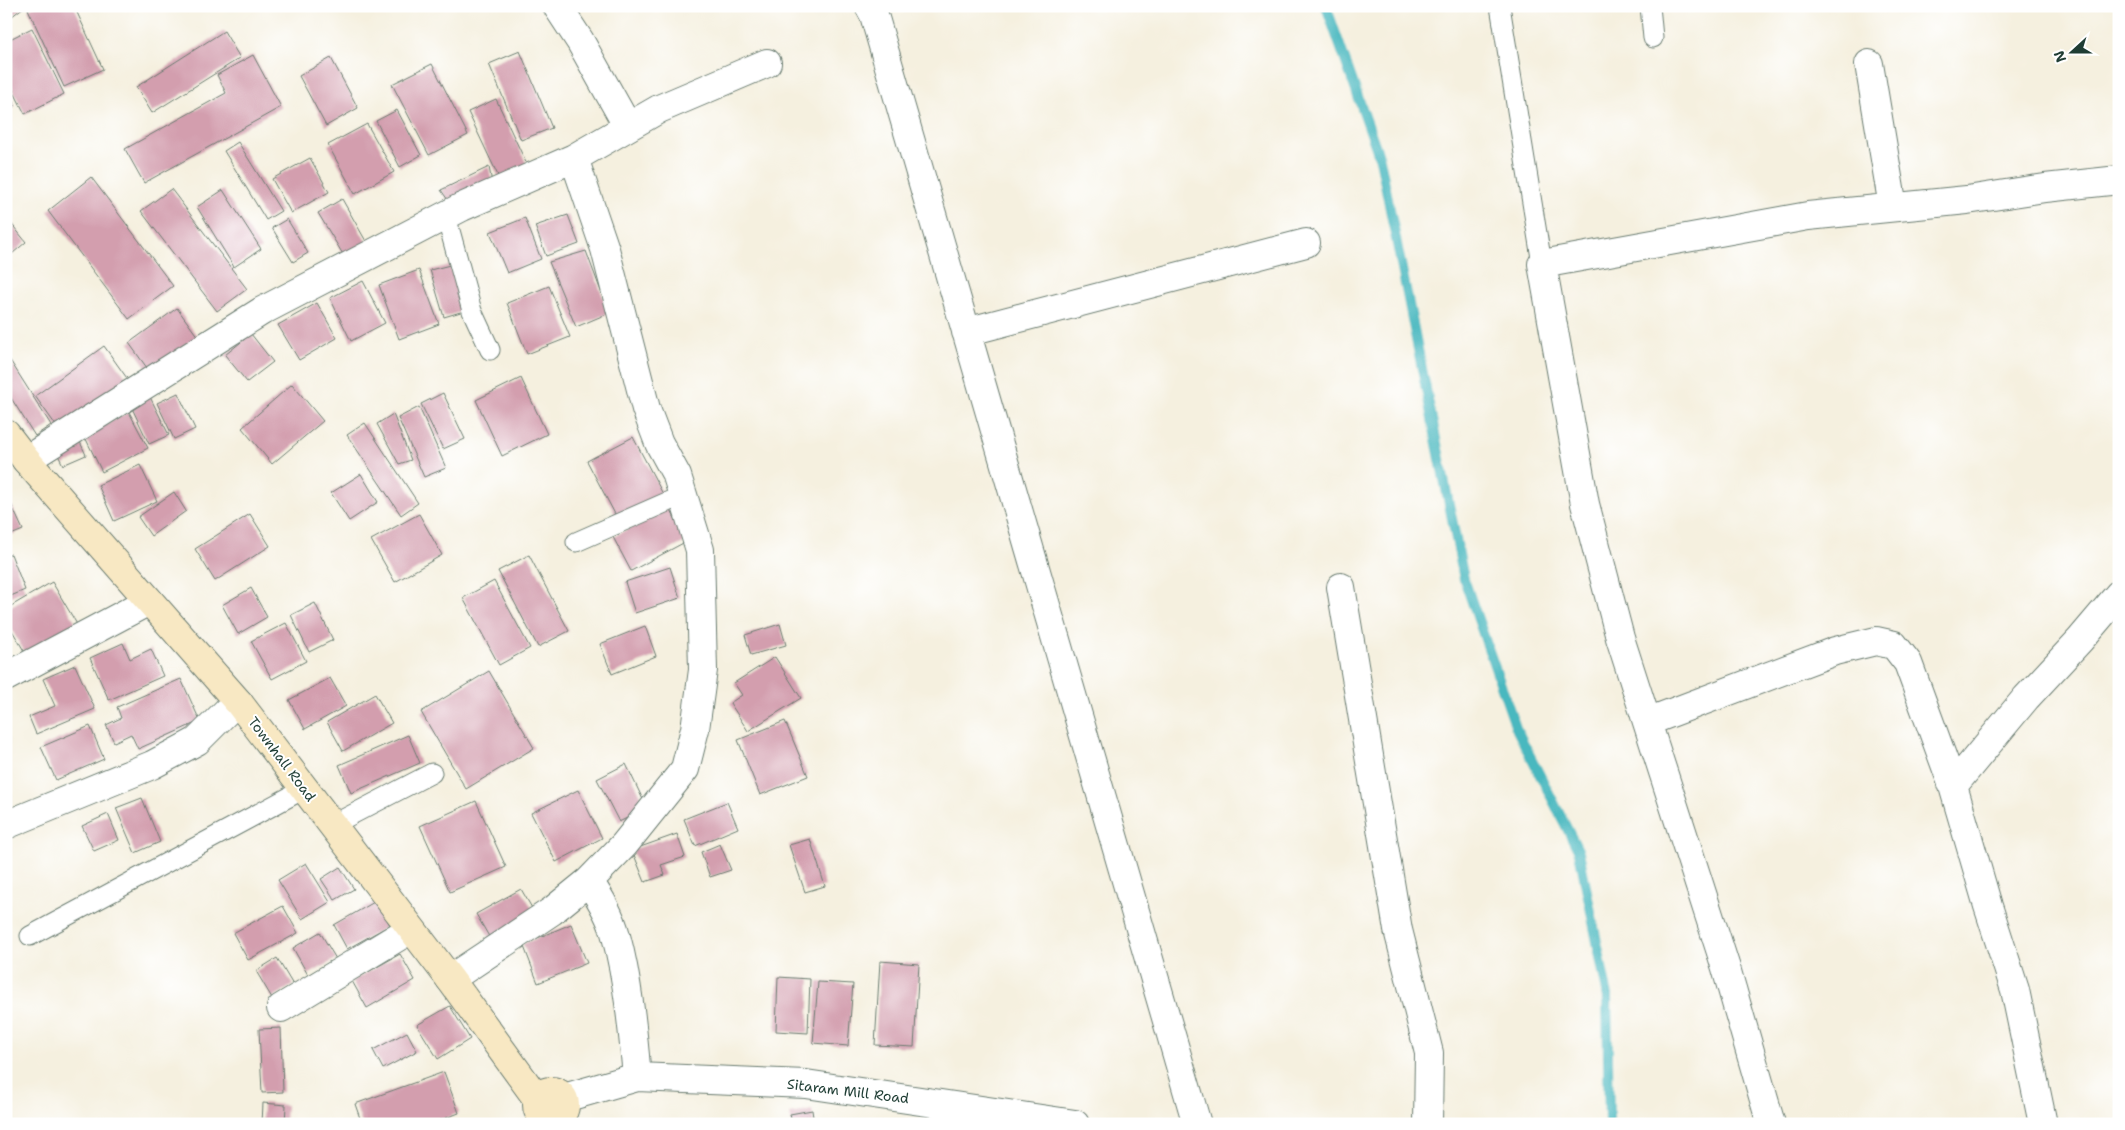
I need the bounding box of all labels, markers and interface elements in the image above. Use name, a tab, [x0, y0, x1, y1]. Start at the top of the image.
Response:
north arrow	[2048, 28, 2098, 78]
text: N	[2049, 48, 2070, 65]
street label: Townhall Road	[244, 713, 320, 805]
street label: Sitaram Mill Road	[786, 1075, 910, 1107]

